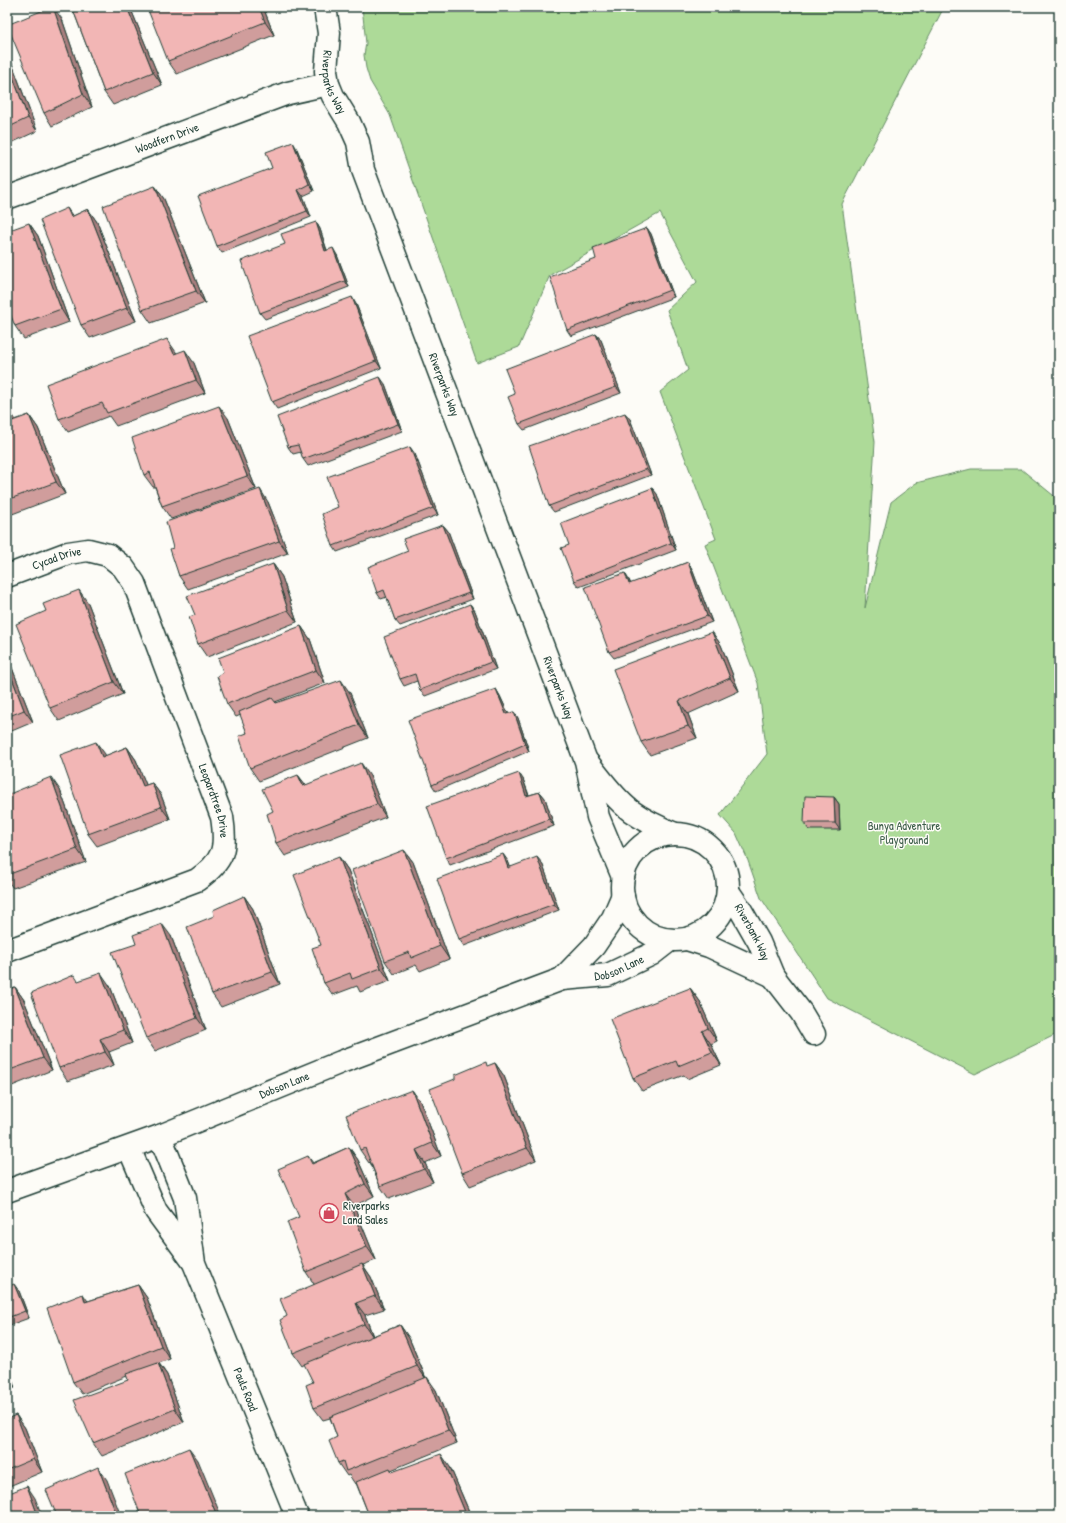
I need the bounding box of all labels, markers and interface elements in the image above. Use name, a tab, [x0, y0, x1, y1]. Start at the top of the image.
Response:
street label: Riverparks Way	[318, 50, 351, 117]
street label: Woodfern Drive	[133, 118, 201, 157]
street label: Riverparks Way	[425, 350, 464, 419]
street label: Cycad Drive	[30, 542, 83, 574]
street label: Riverparks Way	[539, 654, 579, 722]
street label: Leopardtree Drive	[195, 761, 233, 838]
park label: Bunya Adventure Playground	[868, 817, 941, 848]
street label: Riverbank Way	[731, 900, 775, 963]
street label: Dobson Lane	[594, 950, 647, 984]
street label: Dobson Lane	[257, 1067, 312, 1102]
place label: Riverparks Land Sales	[343, 1197, 390, 1228]
shop icon: Riverparks Land Sales	[318, 1202, 340, 1224]
street label: Pauls Road	[229, 1365, 263, 1414]

